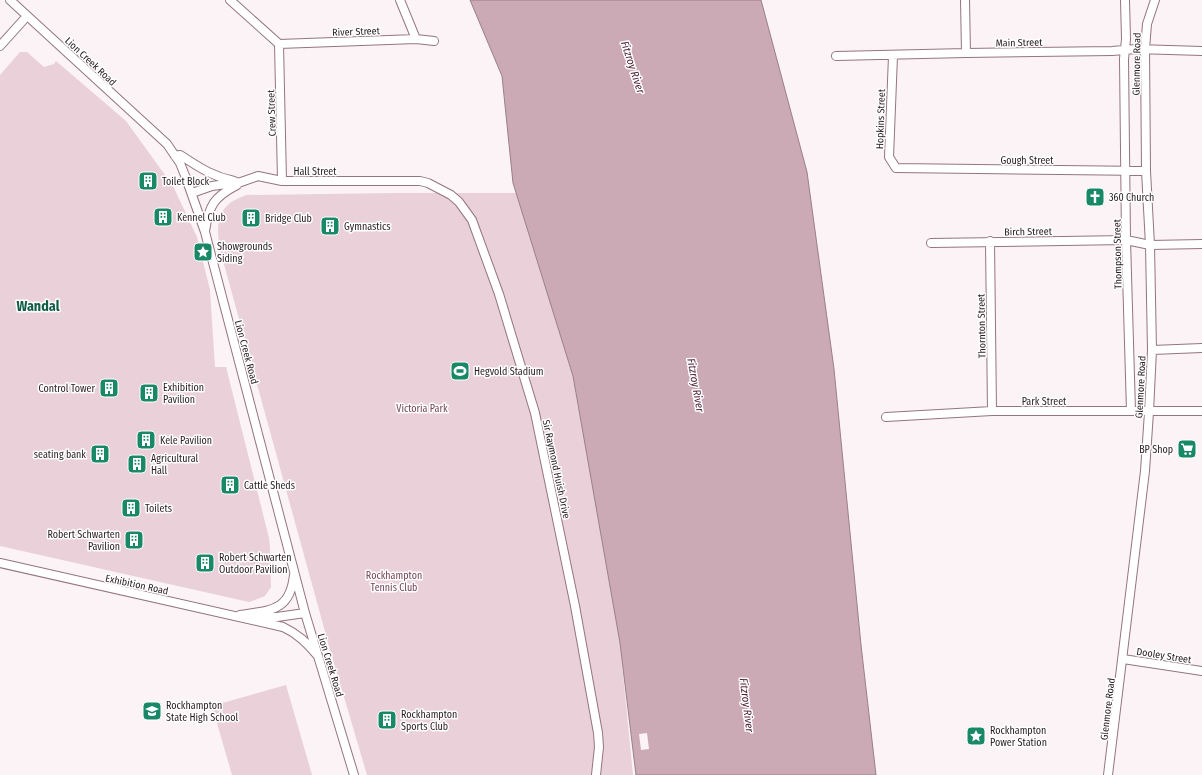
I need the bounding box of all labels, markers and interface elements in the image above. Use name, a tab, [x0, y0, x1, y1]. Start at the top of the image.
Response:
street label: River Street	[332, 25, 381, 39]
street label: Glenmore Road	[1130, 33, 1144, 95]
street label: Lion Creek Road	[62, 35, 118, 88]
street label: Main Street	[996, 37, 1043, 49]
water label: Fitzroy River	[618, 39, 647, 96]
street label: Hopkins Street	[874, 88, 888, 149]
street label: Crew Street	[265, 89, 279, 136]
street label: Gough Street	[1000, 155, 1054, 167]
street label: Hall Street	[293, 166, 337, 178]
building icon: Toilet Block	[137, 170, 159, 192]
place label: Toilet Block	[162, 176, 210, 188]
church icon: 360 Church	[1084, 186, 1106, 208]
place label: 360 Church	[1109, 192, 1154, 204]
building icon: Kennel Club	[152, 206, 174, 228]
building icon: Bridge Club	[240, 207, 262, 229]
place label: Kennel Club	[177, 212, 226, 224]
place label: Bridge Club	[265, 213, 312, 225]
building icon: Gymnastics	[319, 215, 341, 237]
street label: Thompson Street	[1111, 218, 1125, 289]
place label: Gymnastics	[344, 221, 391, 233]
street label: Birch Street	[1004, 226, 1053, 238]
place icon: Showgrounds Siding	[192, 241, 214, 263]
place label: Showgrounds Siding	[217, 241, 272, 265]
street label: Thornton Street	[975, 293, 989, 358]
district label: Wandal	[17, 298, 60, 315]
street label: Lion Creek Road	[232, 319, 260, 385]
street label: Glenmore Road	[1133, 355, 1149, 419]
water label: Fitzroy River	[684, 357, 707, 414]
sports icon: Hegvold Stadium	[449, 360, 471, 382]
place label: Hegvold Stadium	[474, 366, 544, 378]
building icon: Control Tower	[98, 377, 120, 399]
building icon: Exhibition Pavilion	[138, 382, 160, 404]
place label: Exhibition Pavilion	[163, 382, 204, 406]
place label: Control Tower	[39, 383, 96, 395]
street label: Park Street	[1022, 396, 1067, 408]
park label: Victoria Park	[396, 403, 448, 415]
street label: Sir Raymond Huish Drive	[540, 419, 572, 520]
building icon: Kele Pavilion	[135, 429, 157, 451]
place label: Kele Pavilion	[160, 435, 212, 447]
supermarket icon: BP Shop	[1176, 438, 1198, 460]
building icon: seating bank	[89, 443, 111, 465]
place label: BP Shop	[1139, 444, 1173, 456]
place label: seating bank	[34, 449, 86, 461]
building icon: Agricultural Hall	[126, 453, 148, 475]
place label: Agricultural Hall	[151, 453, 199, 477]
building icon: Cattle Sheds	[219, 474, 241, 496]
place label: Cattle Sheds	[244, 480, 295, 492]
building icon: Toilets	[120, 497, 142, 519]
place label: Toilets	[145, 503, 172, 515]
place label: Robert Schwarten Pavilion	[47, 529, 120, 553]
building icon: Robert Schwarten Pavilion	[123, 529, 145, 551]
building icon: Robert Schwarten Outdoor Pavilion	[194, 552, 216, 574]
place label: Robert Schwarten Outdoor Pavilion	[219, 552, 292, 576]
park label: Rockhampton Tennis Club	[366, 570, 422, 594]
street label: Exhibition Road	[104, 572, 169, 598]
street label: Lion Creek Road	[315, 632, 345, 698]
street label: Dooley Street	[1136, 646, 1193, 666]
water label: Fitzroy River	[737, 677, 756, 734]
street label: Glenmore Road	[1098, 677, 1118, 741]
school or university icon: Rockhampton State High School	[141, 700, 163, 722]
place label: Rockhampton State High School	[166, 700, 238, 724]
building icon: Rockhampton Sports Club	[376, 709, 398, 731]
place label: Rockhampton Sports Club	[401, 709, 457, 733]
place icon: Rockhampton Power Station	[965, 725, 987, 747]
place label: Rockhampton Power Station	[990, 725, 1047, 749]

